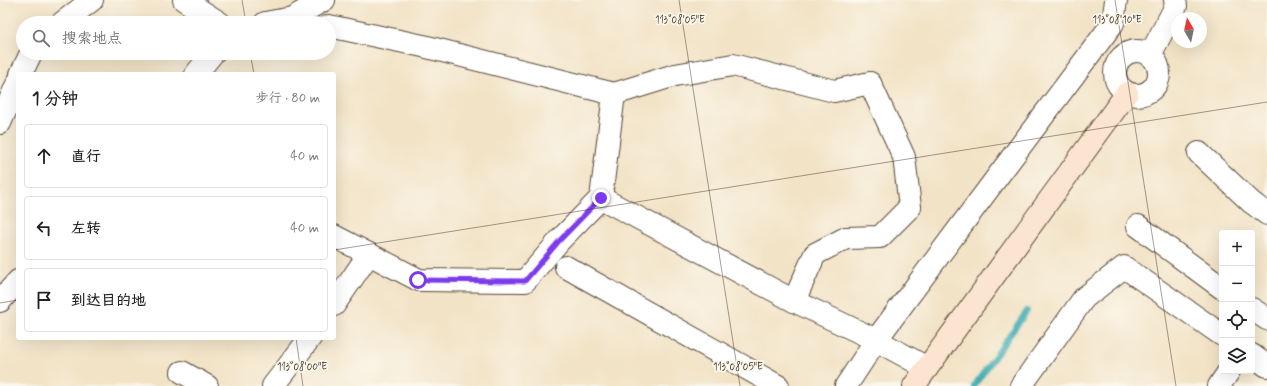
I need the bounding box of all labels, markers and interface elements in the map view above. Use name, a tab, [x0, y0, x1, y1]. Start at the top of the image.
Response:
north arrow	[1171, 12, 1207, 48]
text: 113°08'05"E	[655, 13, 705, 27]
text: 113°08'10"E	[1092, 13, 1142, 27]
search box	[16, 16, 336, 60]
icon: search	[30, 27, 52, 49]
text: 搜索地点	[62, 29, 122, 49]
text: 1 分钟	[32, 88, 78, 110]
text: 步行 · 80 m	[255, 90, 320, 107]
icon: ahead	[33, 145, 55, 167]
text: 直行	[71, 147, 101, 167]
text: 40 m	[290, 148, 319, 165]
route end	[592, 189, 610, 207]
icon: left	[33, 217, 55, 239]
text: 左转	[71, 219, 101, 239]
text: 40 m	[290, 220, 319, 237]
map controls	[1219, 230, 1255, 374]
button: +	[1219, 230, 1255, 266]
button: −	[1219, 266, 1255, 302]
route start	[409, 271, 427, 289]
icon: arrive	[33, 289, 55, 311]
text: 到达目的地	[71, 291, 146, 311]
button: locate	[1219, 302, 1255, 338]
button: layers	[1219, 338, 1255, 374]
text: 113°08'00"E	[277, 360, 327, 374]
text: 113°08'05"E	[713, 360, 763, 374]

